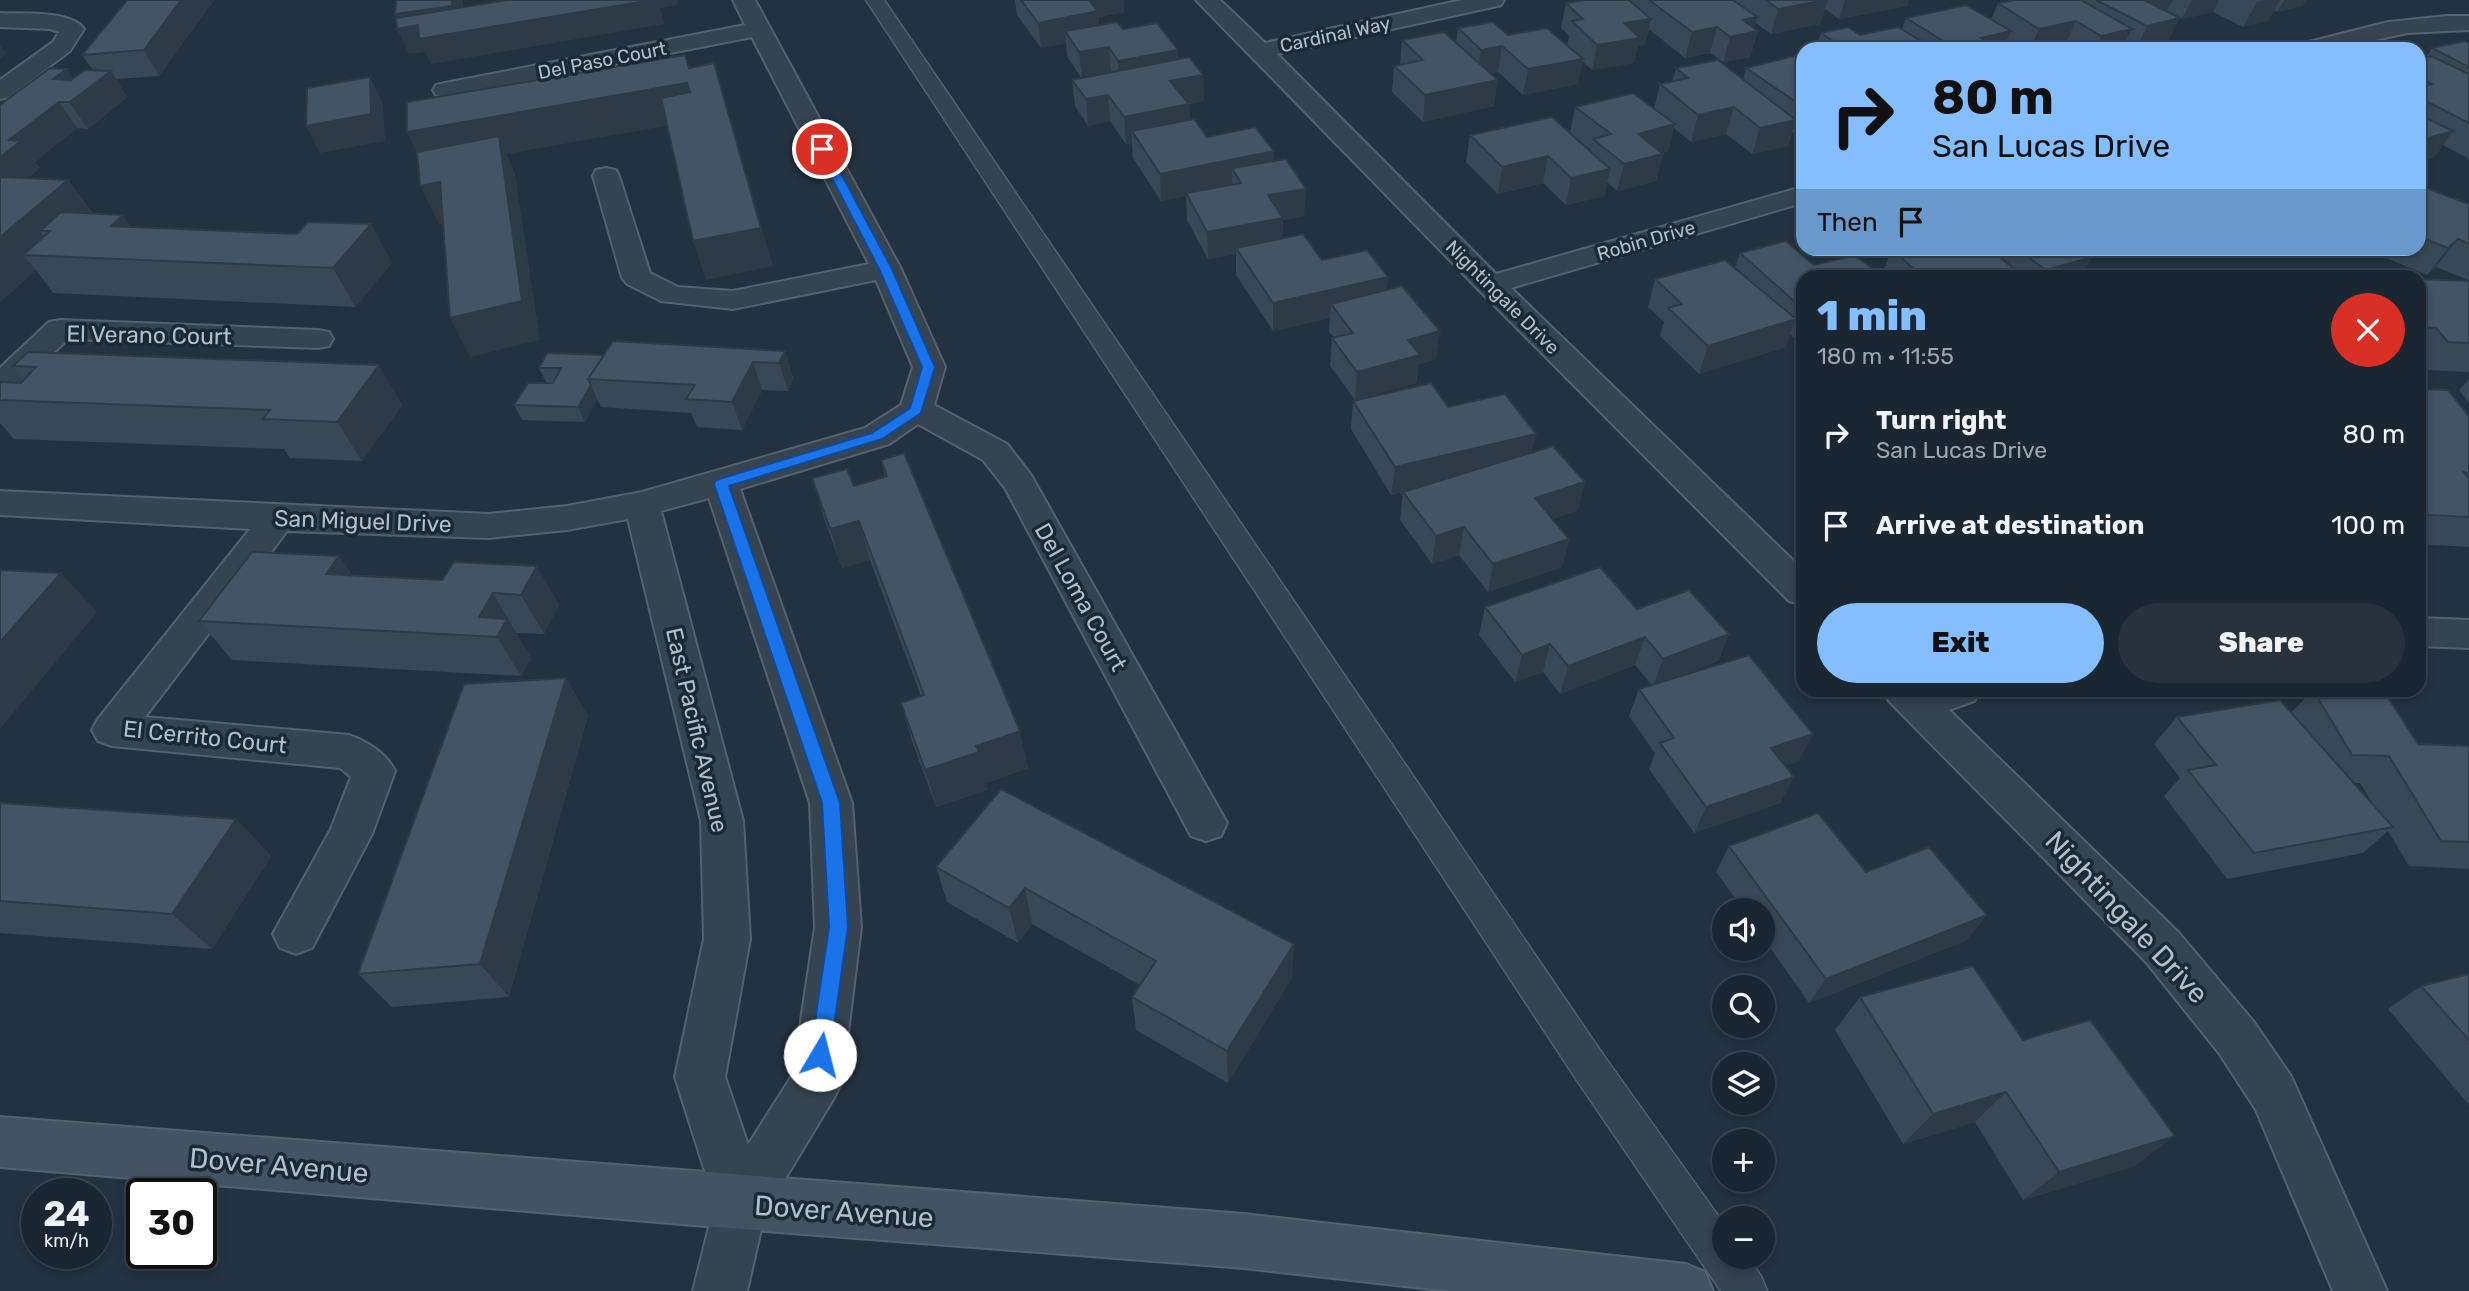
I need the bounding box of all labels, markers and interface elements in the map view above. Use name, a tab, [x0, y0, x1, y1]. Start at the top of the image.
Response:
street label: Cardinal Way	[1278, 12, 1393, 57]
street label: Del Paso Court	[536, 37, 669, 84]
text: 80 m	[1932, 68, 2054, 126]
icon: right	[1817, 70, 1908, 161]
pin	[792, 119, 852, 179]
text: San Lucas Drive	[1932, 127, 2170, 165]
icon: arrive	[803, 130, 841, 168]
icon: arrive	[1892, 203, 1930, 241]
text: Then	[1817, 207, 1878, 238]
street label: Robin Drive	[1594, 216, 1698, 265]
street label: Nightingale Drive	[1441, 236, 1564, 359]
text: 1 min	[1817, 291, 1927, 341]
button: close	[2331, 293, 2405, 367]
street label: El Verano Court	[66, 320, 232, 350]
text: 180 m · 11:55	[1817, 342, 1954, 370]
text: Turn right	[1876, 405, 2006, 436]
icon: right	[1817, 416, 1855, 454]
text: 80 m	[2342, 419, 2405, 450]
text: San Lucas Drive	[1876, 436, 2047, 464]
street label: San Miguel Drive	[274, 504, 452, 538]
icon: arrive	[1817, 507, 1855, 545]
text: Arrive at destination	[1876, 510, 2144, 541]
text: 100 m	[2331, 510, 2405, 541]
street label: Del Loma Court	[1029, 518, 1133, 676]
button: Exit	[1817, 603, 2104, 683]
button: Share	[2118, 603, 2405, 683]
street label: East Pacific Avenue	[660, 625, 734, 835]
street label: El Cerrito Court	[122, 714, 288, 760]
street label: Nightingale Drive	[2038, 824, 2215, 1010]
map controls	[1712, 898, 1775, 1269]
button: sound	[1712, 898, 1775, 961]
button: search	[1712, 975, 1775, 1038]
position arrow	[783, 1018, 857, 1092]
button: layers	[1712, 1052, 1775, 1115]
button: +	[1712, 1129, 1775, 1192]
street label: Dover Avenue	[188, 1141, 370, 1190]
speed limit sign: 30	[126, 1178, 217, 1269]
street label: Dover Avenue	[753, 1189, 935, 1234]
text: 24	[43, 1193, 90, 1235]
button: −	[1712, 1206, 1775, 1269]
text: km/h	[44, 1230, 89, 1252]

